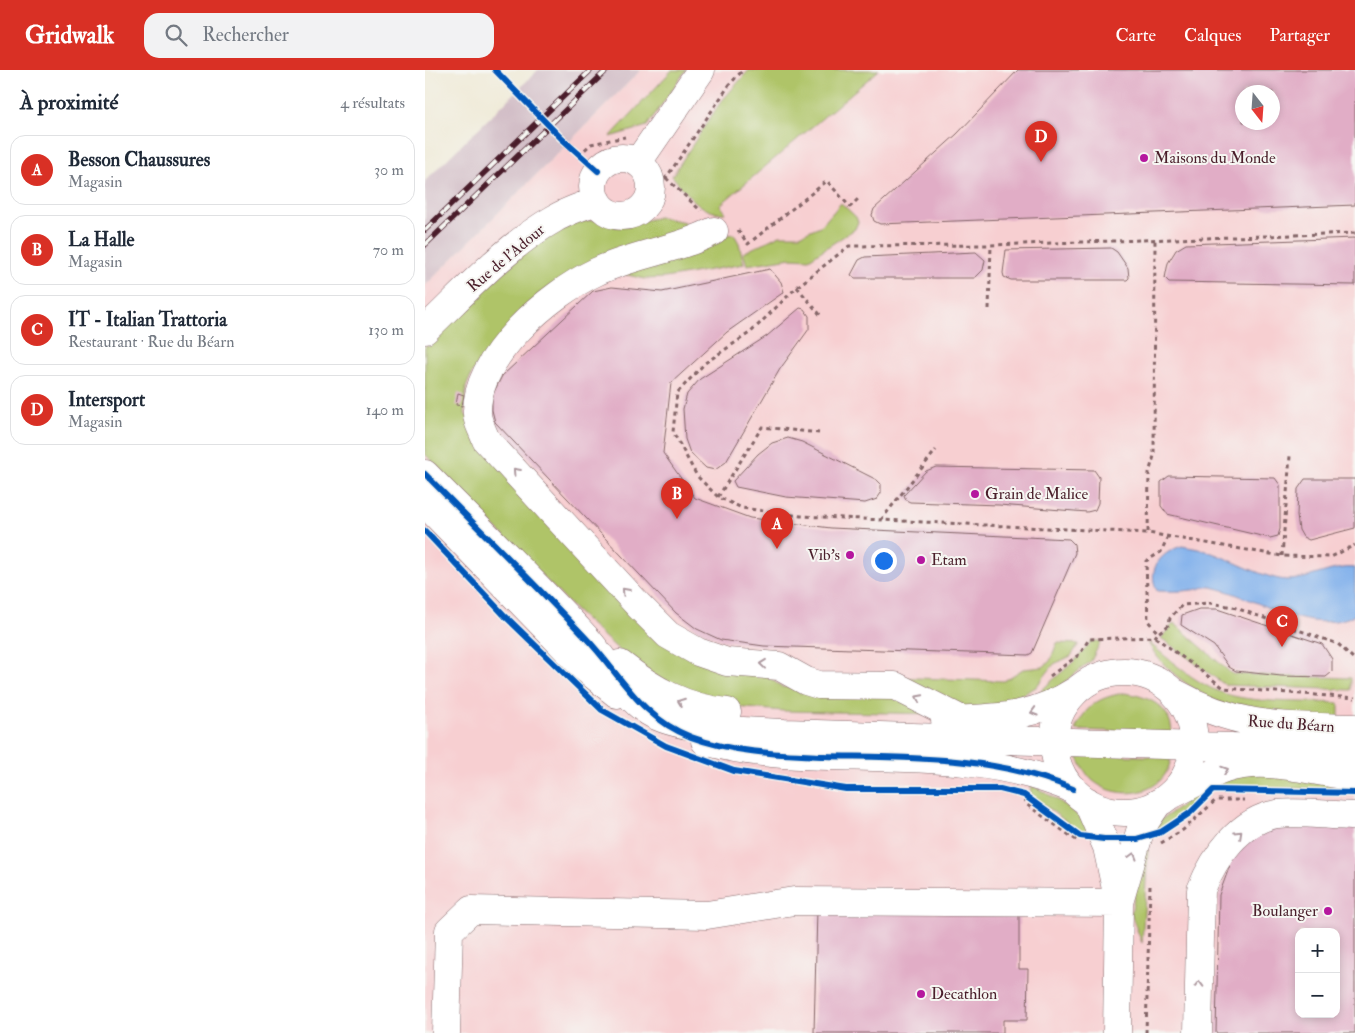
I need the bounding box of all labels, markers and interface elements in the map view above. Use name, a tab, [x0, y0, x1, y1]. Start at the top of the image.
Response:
search box	[144, 13, 494, 58]
text: Gridwalk	[25, 20, 114, 51]
icon: search	[162, 21, 190, 49]
text: Rechercher	[202, 23, 289, 47]
text: Carte	[1115, 24, 1156, 47]
text: Calques	[1184, 24, 1241, 47]
text: Partager	[1269, 24, 1330, 47]
north arrow	[1235, 85, 1280, 130]
text: À proximité	[20, 89, 118, 116]
text: 4 résultats	[340, 93, 405, 113]
pin: D	[1025, 121, 1057, 162]
text: Besson Chaussures	[68, 148, 210, 172]
place label: Maisons du Monde	[1154, 148, 1276, 168]
marker: Maisons du Monde	[1138, 152, 1150, 164]
text: A	[32, 160, 42, 180]
text: 30 m	[374, 160, 404, 180]
text: Magasin	[68, 172, 122, 192]
street label: Rue de l'Adour	[463, 220, 549, 296]
text: La Halle	[68, 228, 135, 252]
text: B	[32, 240, 42, 260]
text: 70 m	[373, 240, 404, 260]
text: Magasin	[68, 252, 122, 272]
text: IT - Italian Trattoria	[68, 308, 227, 332]
text: C	[31, 320, 43, 340]
text: 130 m	[368, 320, 404, 340]
text: Restaurant · Rue du Béarn	[68, 332, 234, 352]
text: Intersport	[68, 388, 145, 412]
text: D	[30, 400, 44, 420]
text: 140 m	[366, 400, 404, 420]
text: Magasin	[68, 412, 122, 432]
one-way arrow	[512, 468, 521, 477]
pin: B	[661, 478, 693, 519]
place label: Grain de Malice	[985, 484, 1088, 504]
marker: Grain de Malice	[969, 488, 981, 500]
pin: A	[761, 508, 793, 549]
place label: Vib's	[807, 545, 840, 565]
your location	[871, 548, 897, 574]
marker: Vib's	[844, 549, 856, 561]
place label: Etam	[931, 550, 967, 570]
marker: Etam	[915, 554, 927, 566]
one-way arrow	[622, 588, 631, 597]
pin: C	[1266, 606, 1298, 647]
one-way arrow	[759, 659, 767, 670]
one-way arrow	[915, 694, 924, 704]
one-way arrow	[678, 698, 686, 708]
one-way arrow	[1030, 706, 1039, 716]
street label: Rue du Béarn	[1247, 711, 1335, 737]
one-way arrow	[1220, 766, 1229, 776]
one-way arrow	[1233, 831, 1242, 840]
one-way arrow	[1127, 852, 1137, 861]
place label: Boulanger	[1252, 901, 1318, 921]
marker: Boulanger	[1322, 905, 1334, 917]
map controls	[1295, 928, 1340, 1018]
button: +	[1295, 928, 1340, 973]
button: −	[1295, 973, 1340, 1018]
one-way arrow	[1194, 980, 1205, 988]
place label: Decathlon	[931, 984, 997, 1004]
marker: Decathlon	[915, 988, 927, 1000]

